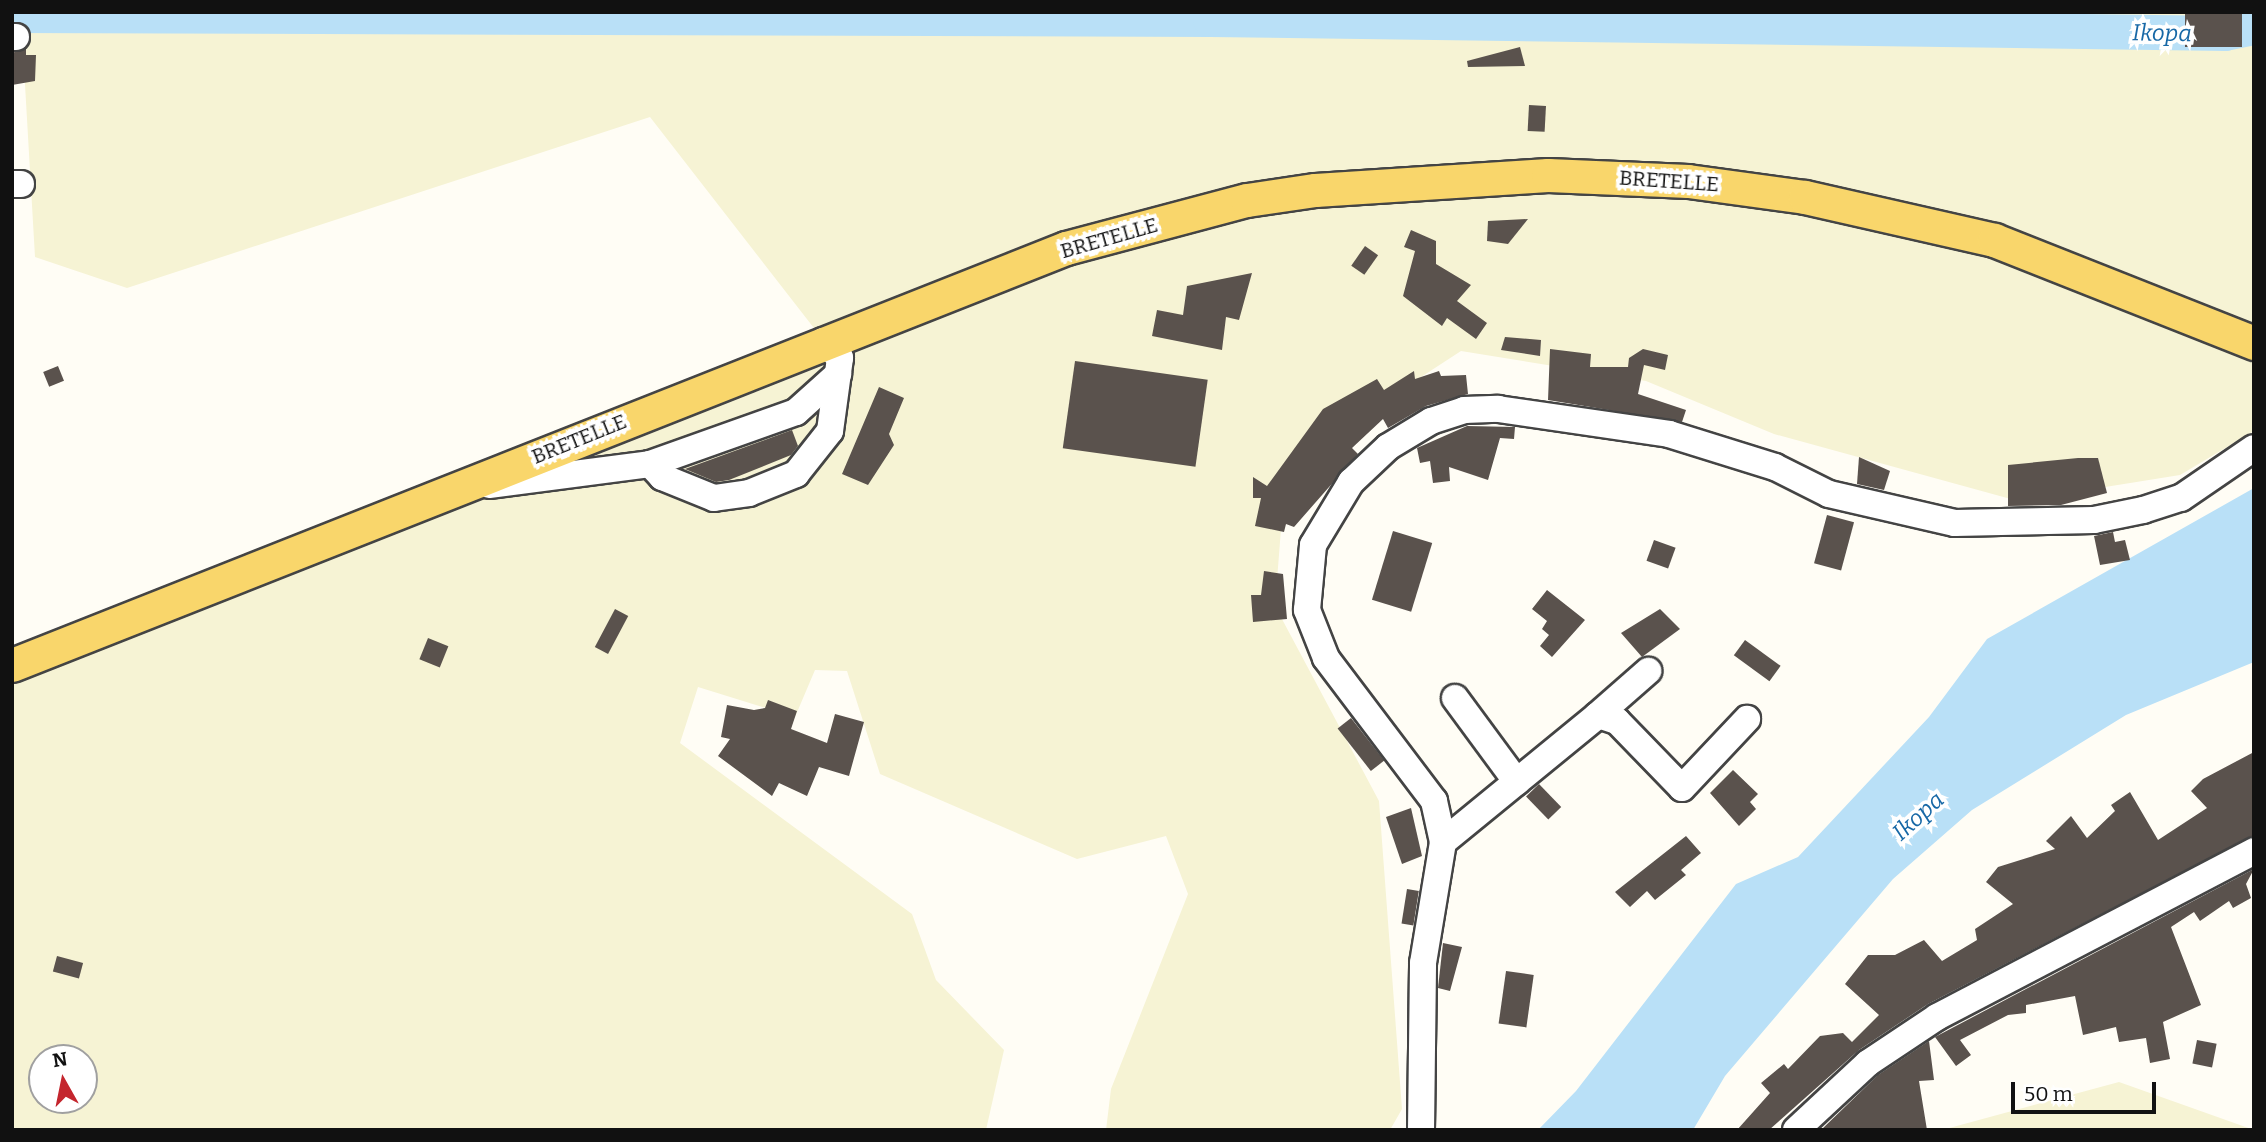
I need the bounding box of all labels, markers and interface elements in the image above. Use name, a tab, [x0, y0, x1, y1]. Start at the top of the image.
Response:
water label: Ikopa	[2132, 19, 2192, 47]
street label: BRETELLE	[1618, 165, 1720, 197]
street label: BRETELLE	[1057, 212, 1161, 264]
street label: BRETELLE	[528, 409, 630, 469]
water label: Ikopa	[1887, 786, 1949, 846]
north arrow	[28, 1044, 98, 1114]
text: N	[51, 1047, 69, 1072]
scale bar	[2014, 1068, 2159, 1112]
text: 50 m	[2024, 1081, 2073, 1107]

